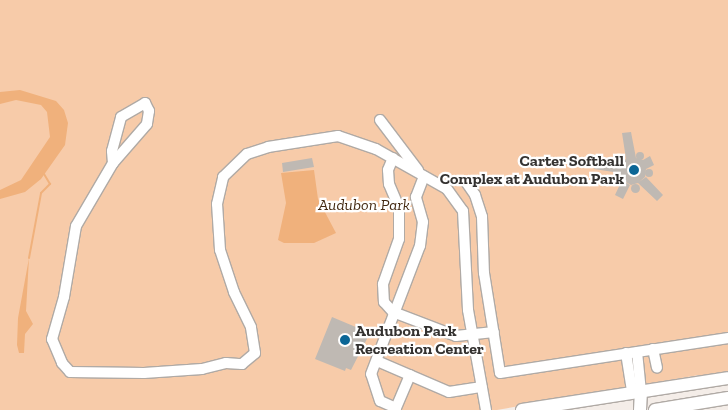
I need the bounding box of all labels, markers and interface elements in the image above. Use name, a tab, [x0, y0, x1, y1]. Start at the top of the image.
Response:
place label: Carter Softball Complex at Audubon Park	[439, 151, 624, 189]
marker: Carter Softball Complex at Audubon Park	[628, 164, 640, 176]
park label: Audubon Park	[318, 195, 410, 215]
place label: Audubon Park Recreation Center	[355, 321, 484, 359]
marker: Audubon Park Recreation Center	[339, 334, 351, 346]

